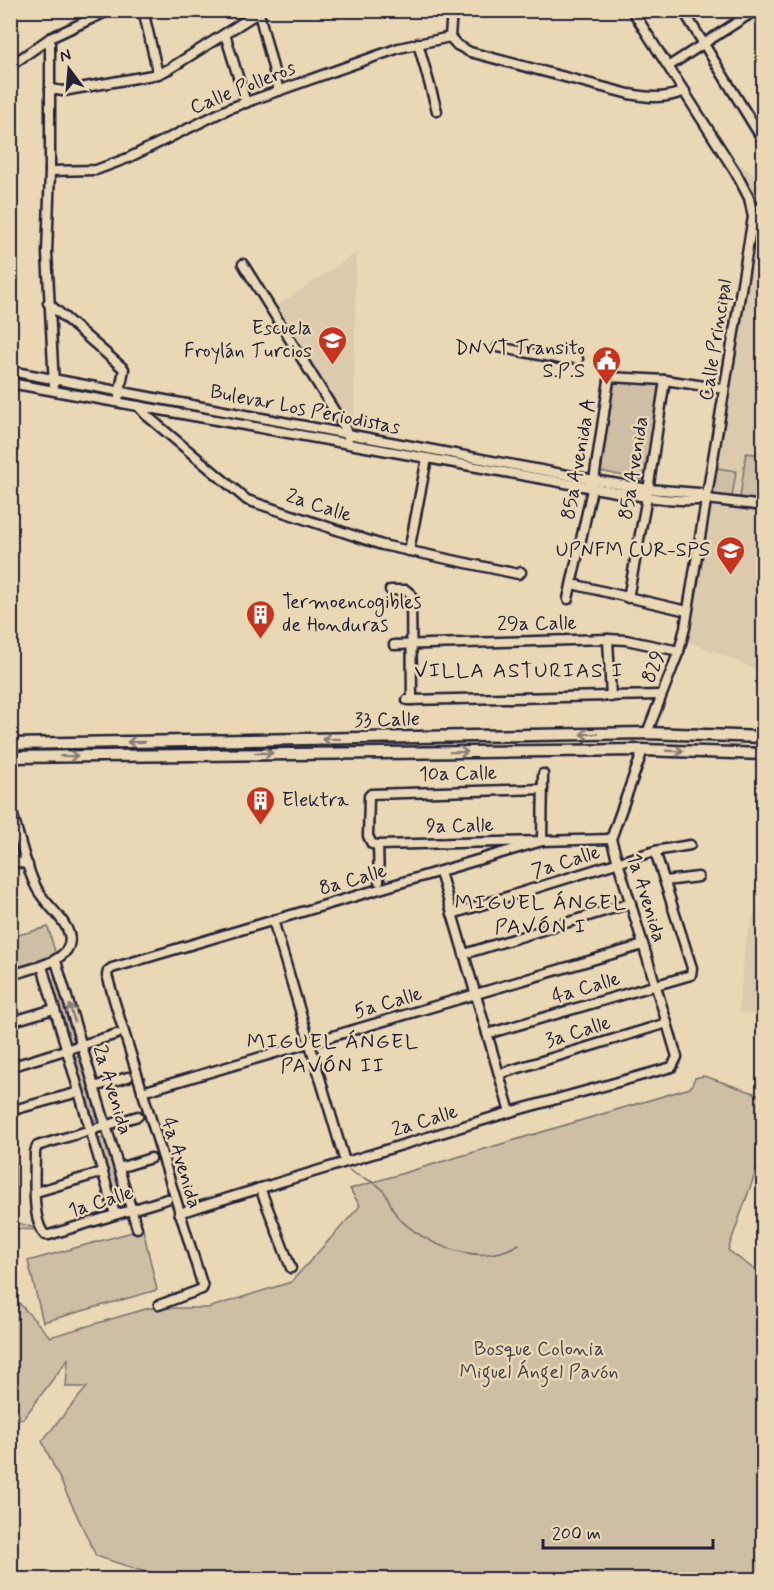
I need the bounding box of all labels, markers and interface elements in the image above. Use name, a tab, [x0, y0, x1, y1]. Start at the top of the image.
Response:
north arrow	[39, 39, 99, 99]
text: N	[57, 44, 73, 68]
street label: Calle Polleros	[186, 55, 300, 121]
street label: Calle Principal	[693, 277, 739, 403]
place label: Escuela Froylán Turcios	[184, 315, 312, 365]
school or university icon: Escuela Froylán Turcios	[317, 324, 349, 366]
place label: DNVT Transito S.P.S	[455, 335, 585, 385]
public building icon: DNVT Transito S.P.S	[590, 344, 622, 386]
street label: Bulevar Los Periodistas	[208, 378, 402, 442]
street label: 85a Avenida A	[555, 396, 603, 522]
street label: 85a Avenida	[612, 414, 656, 522]
street label: 2a Calle	[283, 483, 355, 529]
school or university icon: UPNFM CUR-SPS	[715, 534, 747, 576]
place label: UPNFM CUR-SPS	[556, 537, 710, 564]
place label: Termoencogibles de Honduras	[282, 589, 422, 639]
building icon: Termoencogibles de Honduras	[245, 598, 277, 640]
street label: 29a Calle	[497, 610, 577, 638]
street label: 829	[635, 647, 673, 687]
district label: VILLA ASTURIAS I	[414, 657, 624, 685]
street label: 33 Calle	[354, 706, 420, 734]
one-way arrow	[579, 729, 599, 740]
one-way arrow	[321, 733, 341, 744]
one-way arrow	[126, 736, 146, 747]
one-way arrow	[664, 745, 684, 757]
one-way arrow	[448, 746, 468, 757]
one-way arrow	[253, 747, 273, 759]
one-way arrow	[58, 750, 78, 762]
street label: 10a Calle	[419, 760, 497, 788]
building icon: Elektra	[245, 784, 277, 826]
place label: Elektra	[282, 787, 350, 814]
street label: 9a Calle	[426, 812, 494, 840]
street label: 7a Calle	[529, 839, 603, 885]
street label: 1a Avenida	[620, 850, 672, 946]
street label: 8a Calle	[316, 857, 390, 903]
district label: MIGUEL ÁNGEL PAVÓN I	[455, 889, 627, 941]
street label: 4a Calle	[549, 965, 623, 1011]
street label: 5a Calle	[351, 980, 425, 1026]
one-way arrow	[66, 1004, 77, 1023]
street label: 3a Calle	[542, 1009, 614, 1055]
district label: MIGUEL ÁNGEL PAVÓN II	[247, 1028, 419, 1080]
street label: 2a Avenida	[86, 1042, 138, 1138]
street label: 2a Calle	[389, 1098, 461, 1144]
street label: 4a Avenida	[154, 1114, 208, 1212]
street label: 1a Calle	[65, 1179, 137, 1225]
park label: Bosque Colonia Miguel Ángel Pavón	[459, 1336, 619, 1388]
scale bar	[543, 1512, 712, 1550]
text: 200 m	[552, 1522, 601, 1546]

